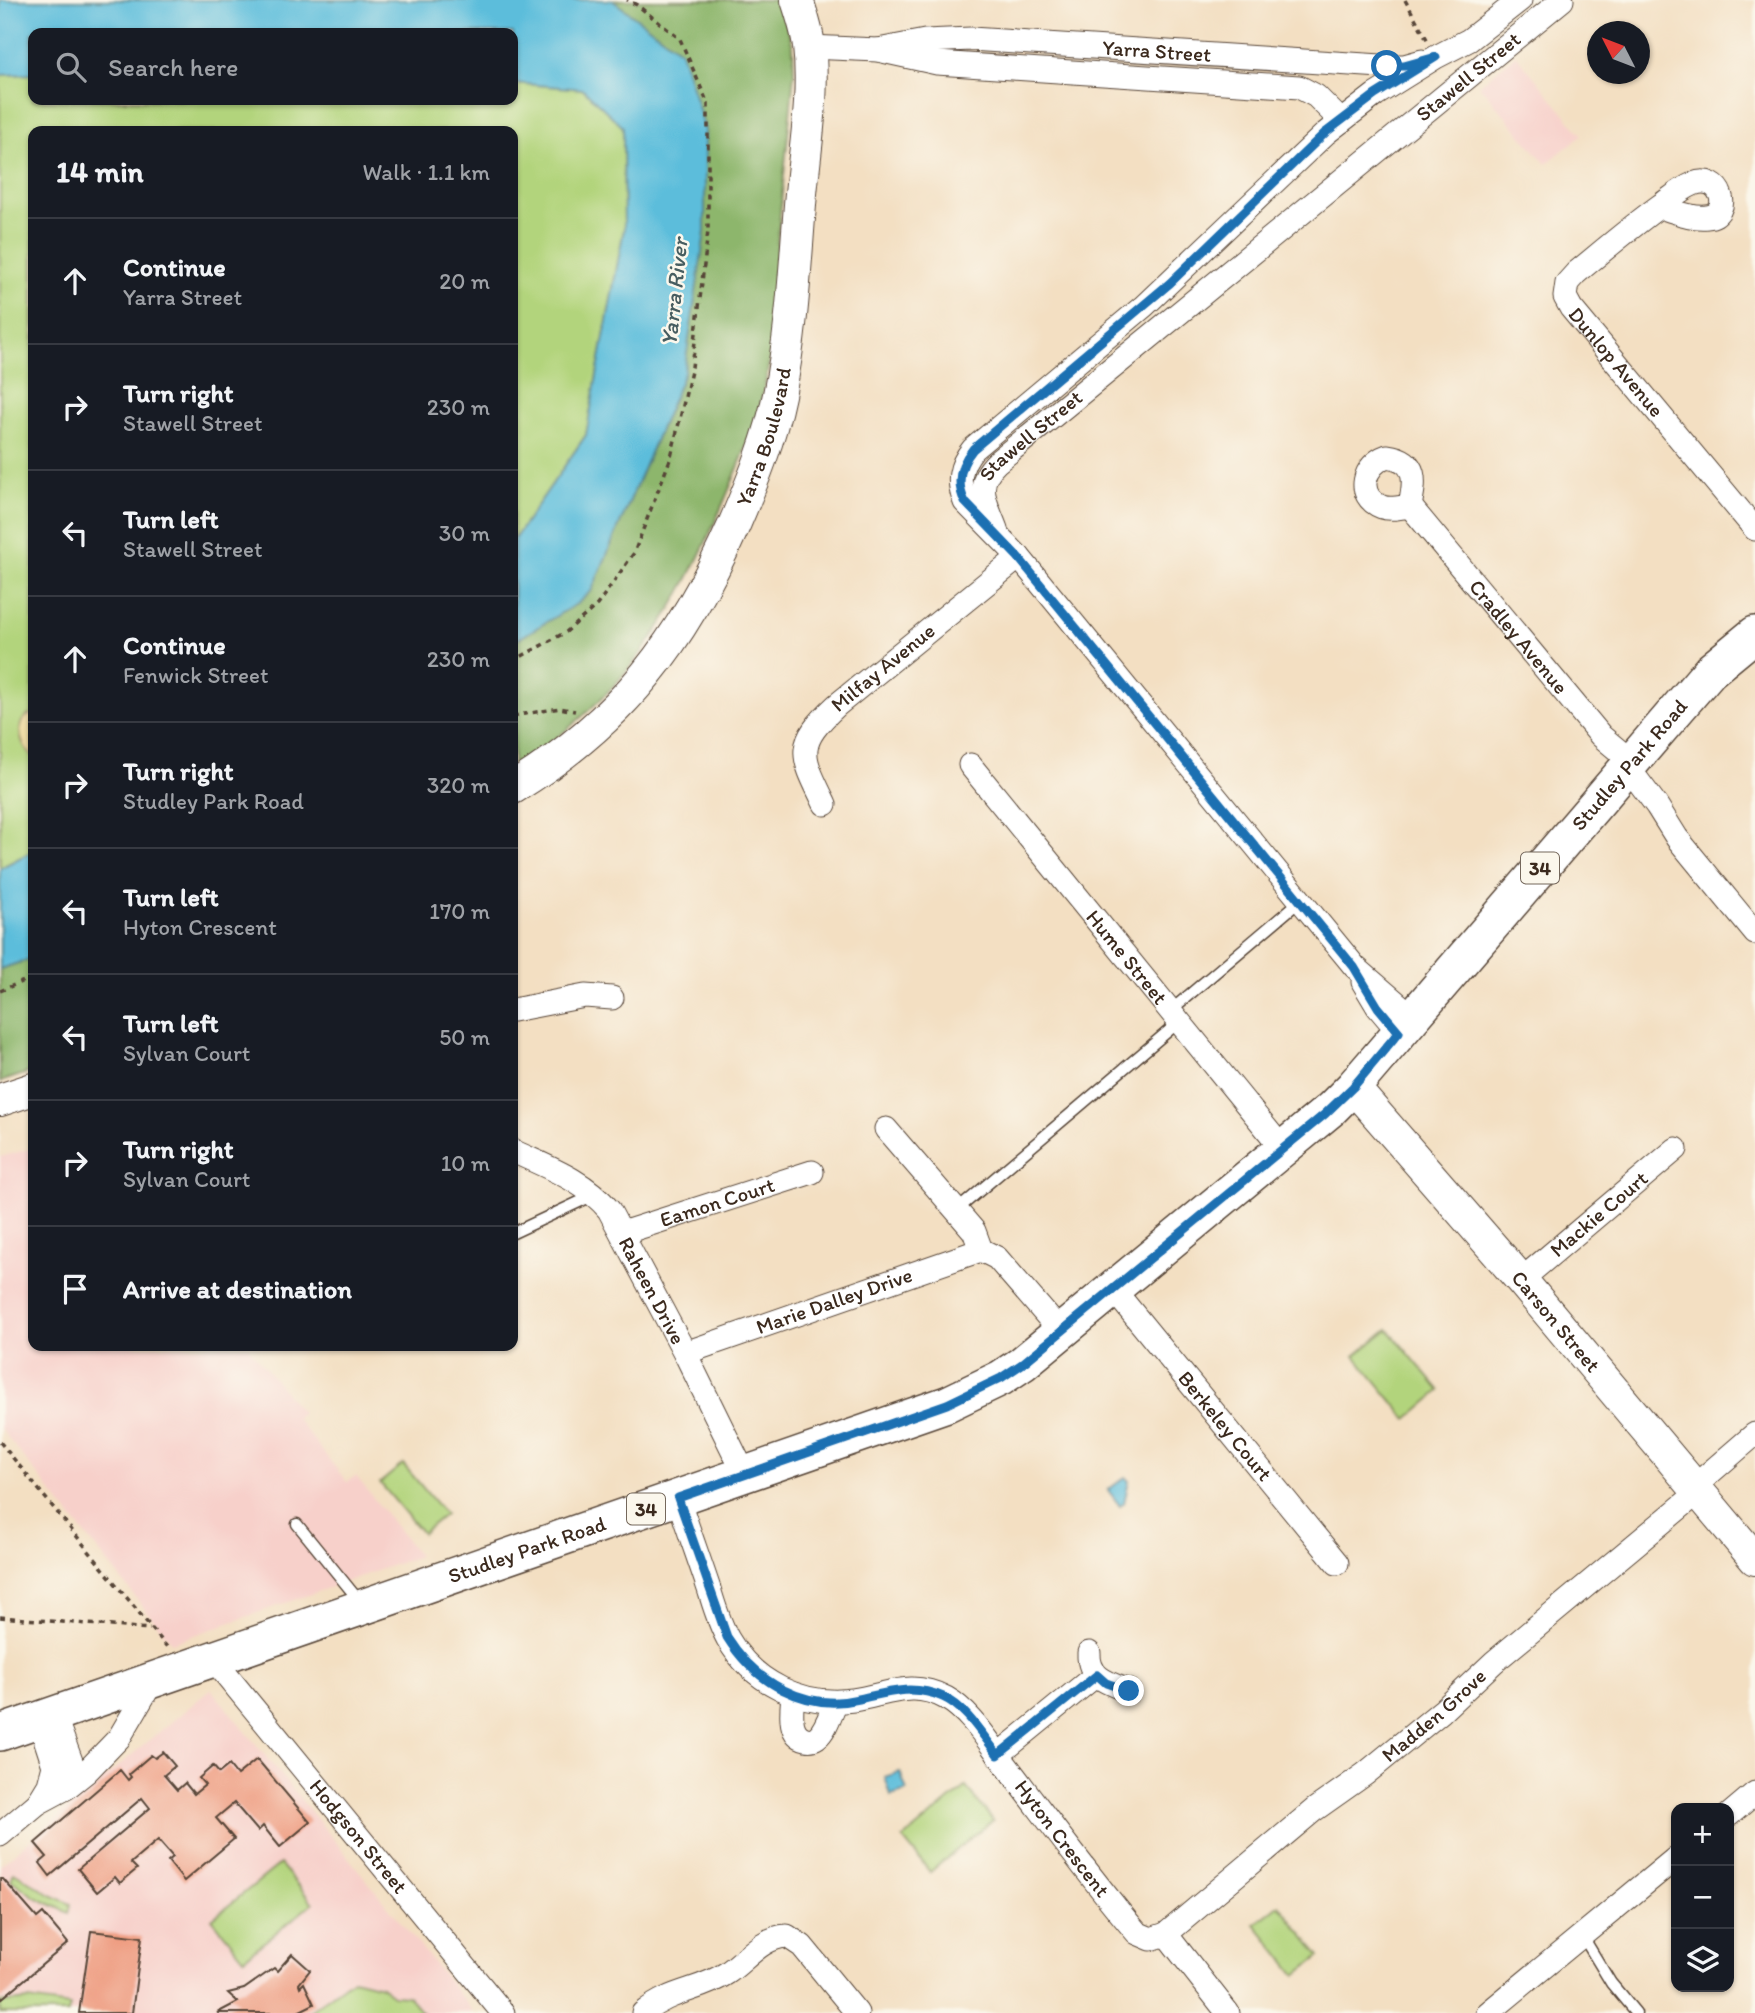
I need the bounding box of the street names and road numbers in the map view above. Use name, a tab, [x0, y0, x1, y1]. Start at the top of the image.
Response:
street label: Stawell Street	[1411, 26, 1525, 126]
street label: Yarra Street	[1102, 35, 1212, 67]
street label: Dunlop Avenue	[1563, 302, 1669, 422]
street label: Yarra Boulevard	[730, 365, 796, 510]
street label: Stawell Street	[973, 384, 1087, 485]
street label: Cradley Avenue	[1464, 574, 1574, 699]
street label: Milfay Avenue	[826, 618, 940, 717]
street label: Studley Park Road	[1566, 693, 1693, 835]
road number: 34	[1521, 852, 1559, 884]
street label: Hume Street	[1081, 905, 1173, 1009]
street label: Mackie Court	[1545, 1165, 1653, 1262]
street label: Eamon Court	[657, 1172, 778, 1232]
street label: Raheen Drive	[613, 1232, 691, 1349]
street label: Marie Dalley Drive	[753, 1262, 915, 1339]
street label: Carson Street	[1506, 1265, 1606, 1377]
street label: Berkeley Court	[1173, 1366, 1278, 1486]
road number: 34	[627, 1494, 665, 1525]
street label: Studley Park Road	[445, 1510, 609, 1588]
street label: Madden Grove	[1376, 1663, 1491, 1767]
street label: Hodgson Street	[305, 1774, 413, 1898]
street label: Hyton Crescent	[1010, 1775, 1115, 1902]

